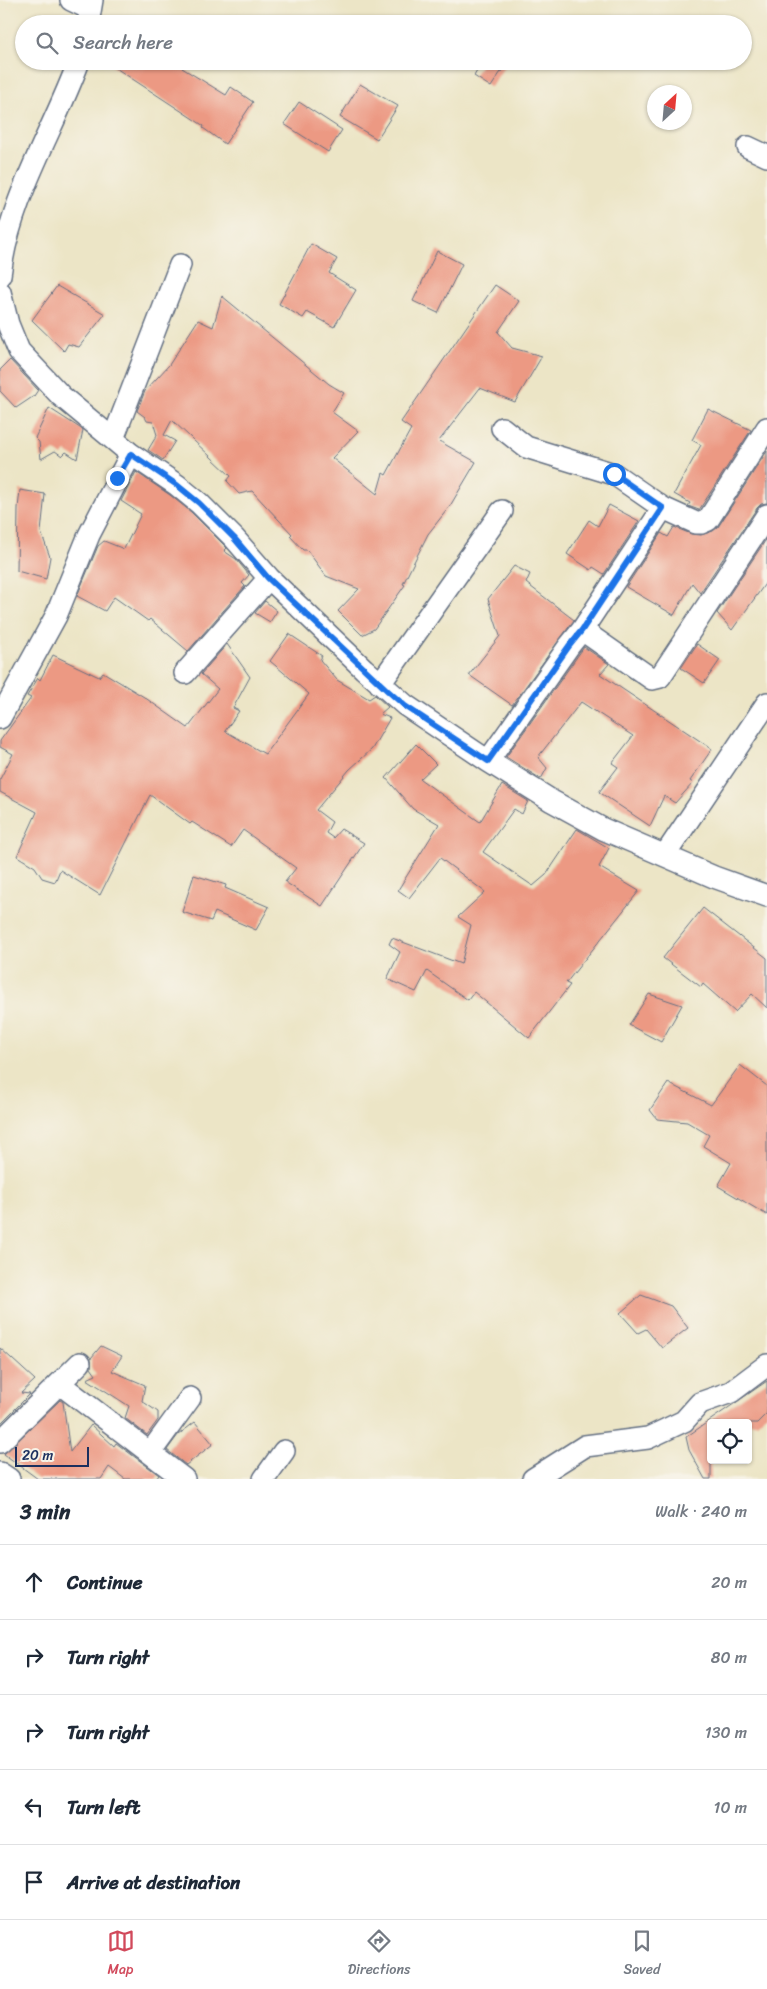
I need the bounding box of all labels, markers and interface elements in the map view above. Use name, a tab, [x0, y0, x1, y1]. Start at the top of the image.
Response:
search box	[15, 15, 752, 70]
text: Search here	[73, 26, 173, 59]
icon: search	[33, 29, 61, 57]
north arrow	[647, 85, 692, 130]
route start	[603, 463, 626, 486]
route end	[106, 467, 129, 490]
map controls	[707, 1419, 752, 1464]
button: locate	[707, 1419, 752, 1464]
text: 20 m	[22, 1443, 53, 1468]
scale bar	[15, 1444, 89, 1467]
text: 3 min	[20, 1493, 70, 1531]
text: Walk · 240 m	[655, 1497, 747, 1526]
text: Continue	[67, 1566, 143, 1599]
icon: ahead	[20, 1568, 48, 1596]
text: 20 m	[711, 1568, 747, 1597]
text: Turn right	[67, 1641, 149, 1674]
icon: right	[20, 1643, 48, 1671]
text: 80 m	[711, 1643, 747, 1672]
text: Turn right	[67, 1716, 149, 1749]
icon: right	[20, 1718, 48, 1746]
text: 130 m	[705, 1718, 747, 1747]
text: Turn left	[67, 1791, 140, 1824]
icon: left	[20, 1793, 48, 1821]
text: 10 m	[714, 1793, 747, 1822]
text: Arrive at destination	[67, 1866, 240, 1899]
icon: arrive	[20, 1868, 48, 1896]
tab: Map	[107, 1927, 135, 1982]
tab: Directions	[348, 1927, 410, 1982]
tab: Saved	[624, 1927, 660, 1982]

